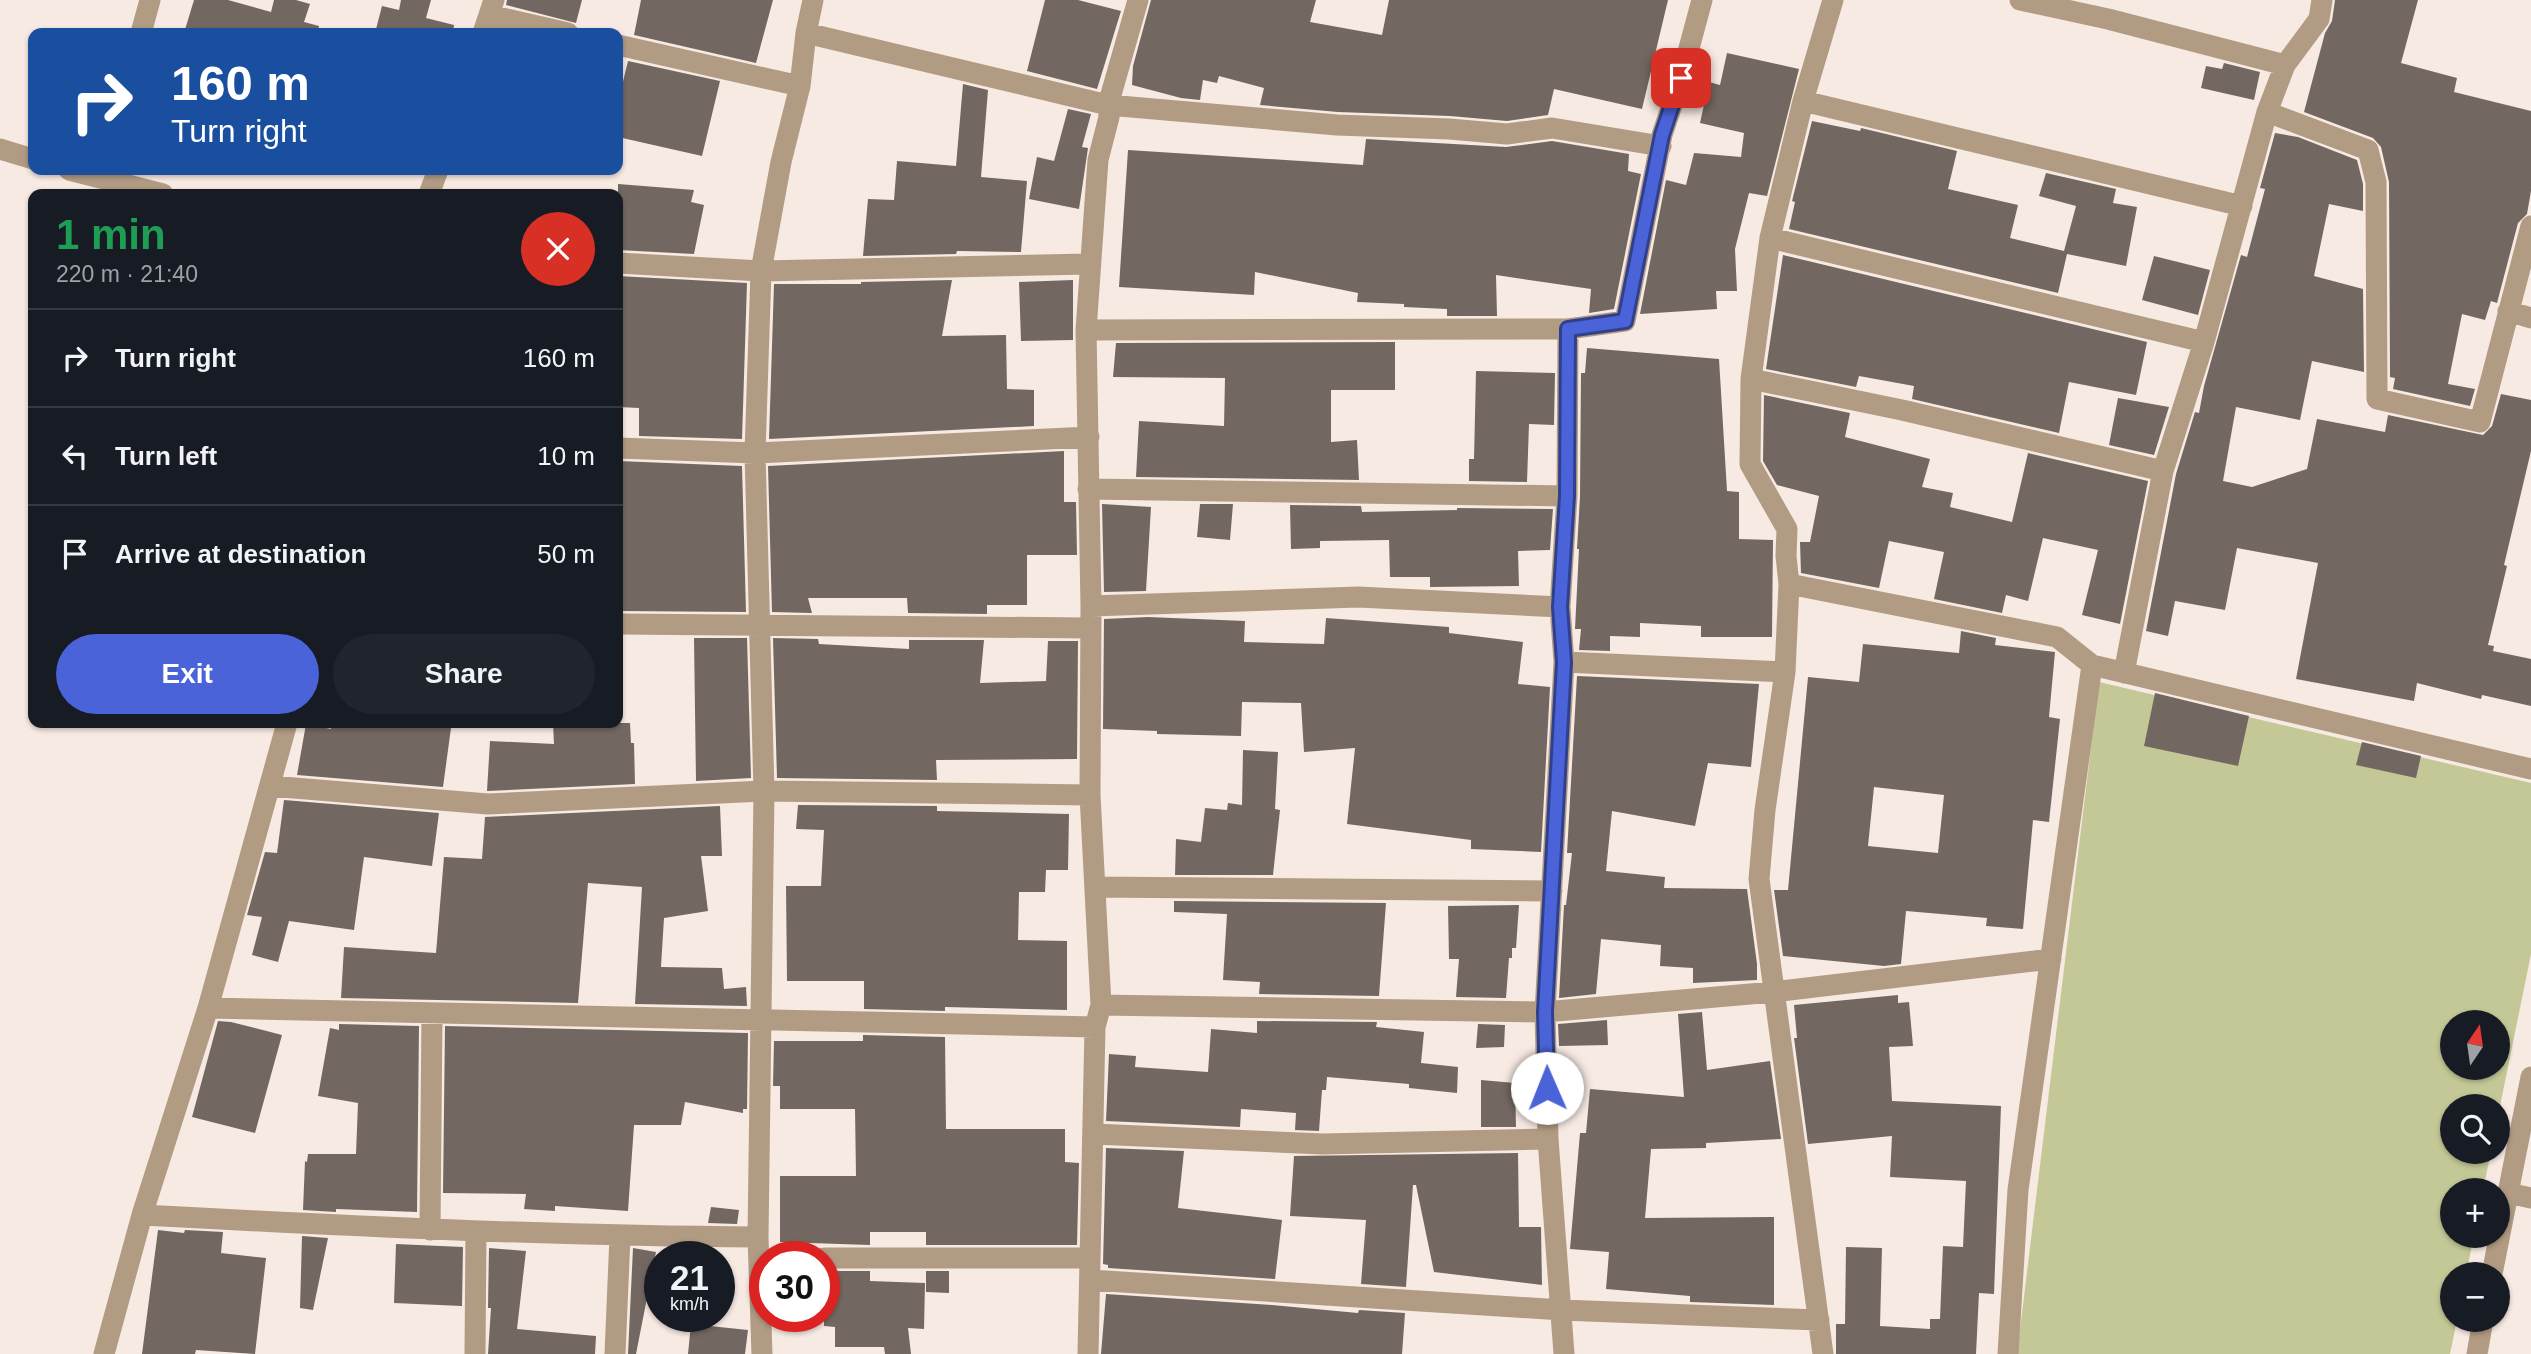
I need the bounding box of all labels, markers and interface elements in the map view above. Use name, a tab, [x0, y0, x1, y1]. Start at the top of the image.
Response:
pin	[1651, 48, 1711, 108]
icon: right	[56, 56, 147, 147]
text: 160 m	[171, 56, 310, 110]
icon: arrive	[1662, 59, 1700, 97]
text: Turn right	[171, 113, 307, 149]
text: 1 min	[56, 211, 166, 258]
button: close	[521, 212, 595, 286]
text: 220 m · 21:40	[56, 261, 198, 287]
icon: right	[56, 339, 94, 377]
text: Turn right	[115, 343, 236, 373]
text: 160 m	[523, 343, 595, 373]
icon: left	[56, 437, 94, 475]
text: Turn left	[115, 441, 217, 471]
text: 10 m	[537, 441, 595, 471]
icon: arrive	[56, 535, 94, 573]
text: Arrive at destination	[115, 539, 366, 569]
text: 50 m	[537, 539, 595, 569]
button: Exit	[56, 634, 319, 714]
button: Share	[333, 634, 595, 714]
north arrow	[2440, 1010, 2510, 1080]
map controls	[2440, 1010, 2510, 1332]
position arrow	[1510, 1051, 1584, 1125]
button: search	[2440, 1094, 2510, 1164]
button: +	[2440, 1178, 2510, 1248]
speed limit sign: 30	[749, 1241, 840, 1332]
text: 21	[670, 1258, 709, 1297]
button: −	[2440, 1262, 2510, 1332]
text: km/h	[670, 1294, 709, 1314]

